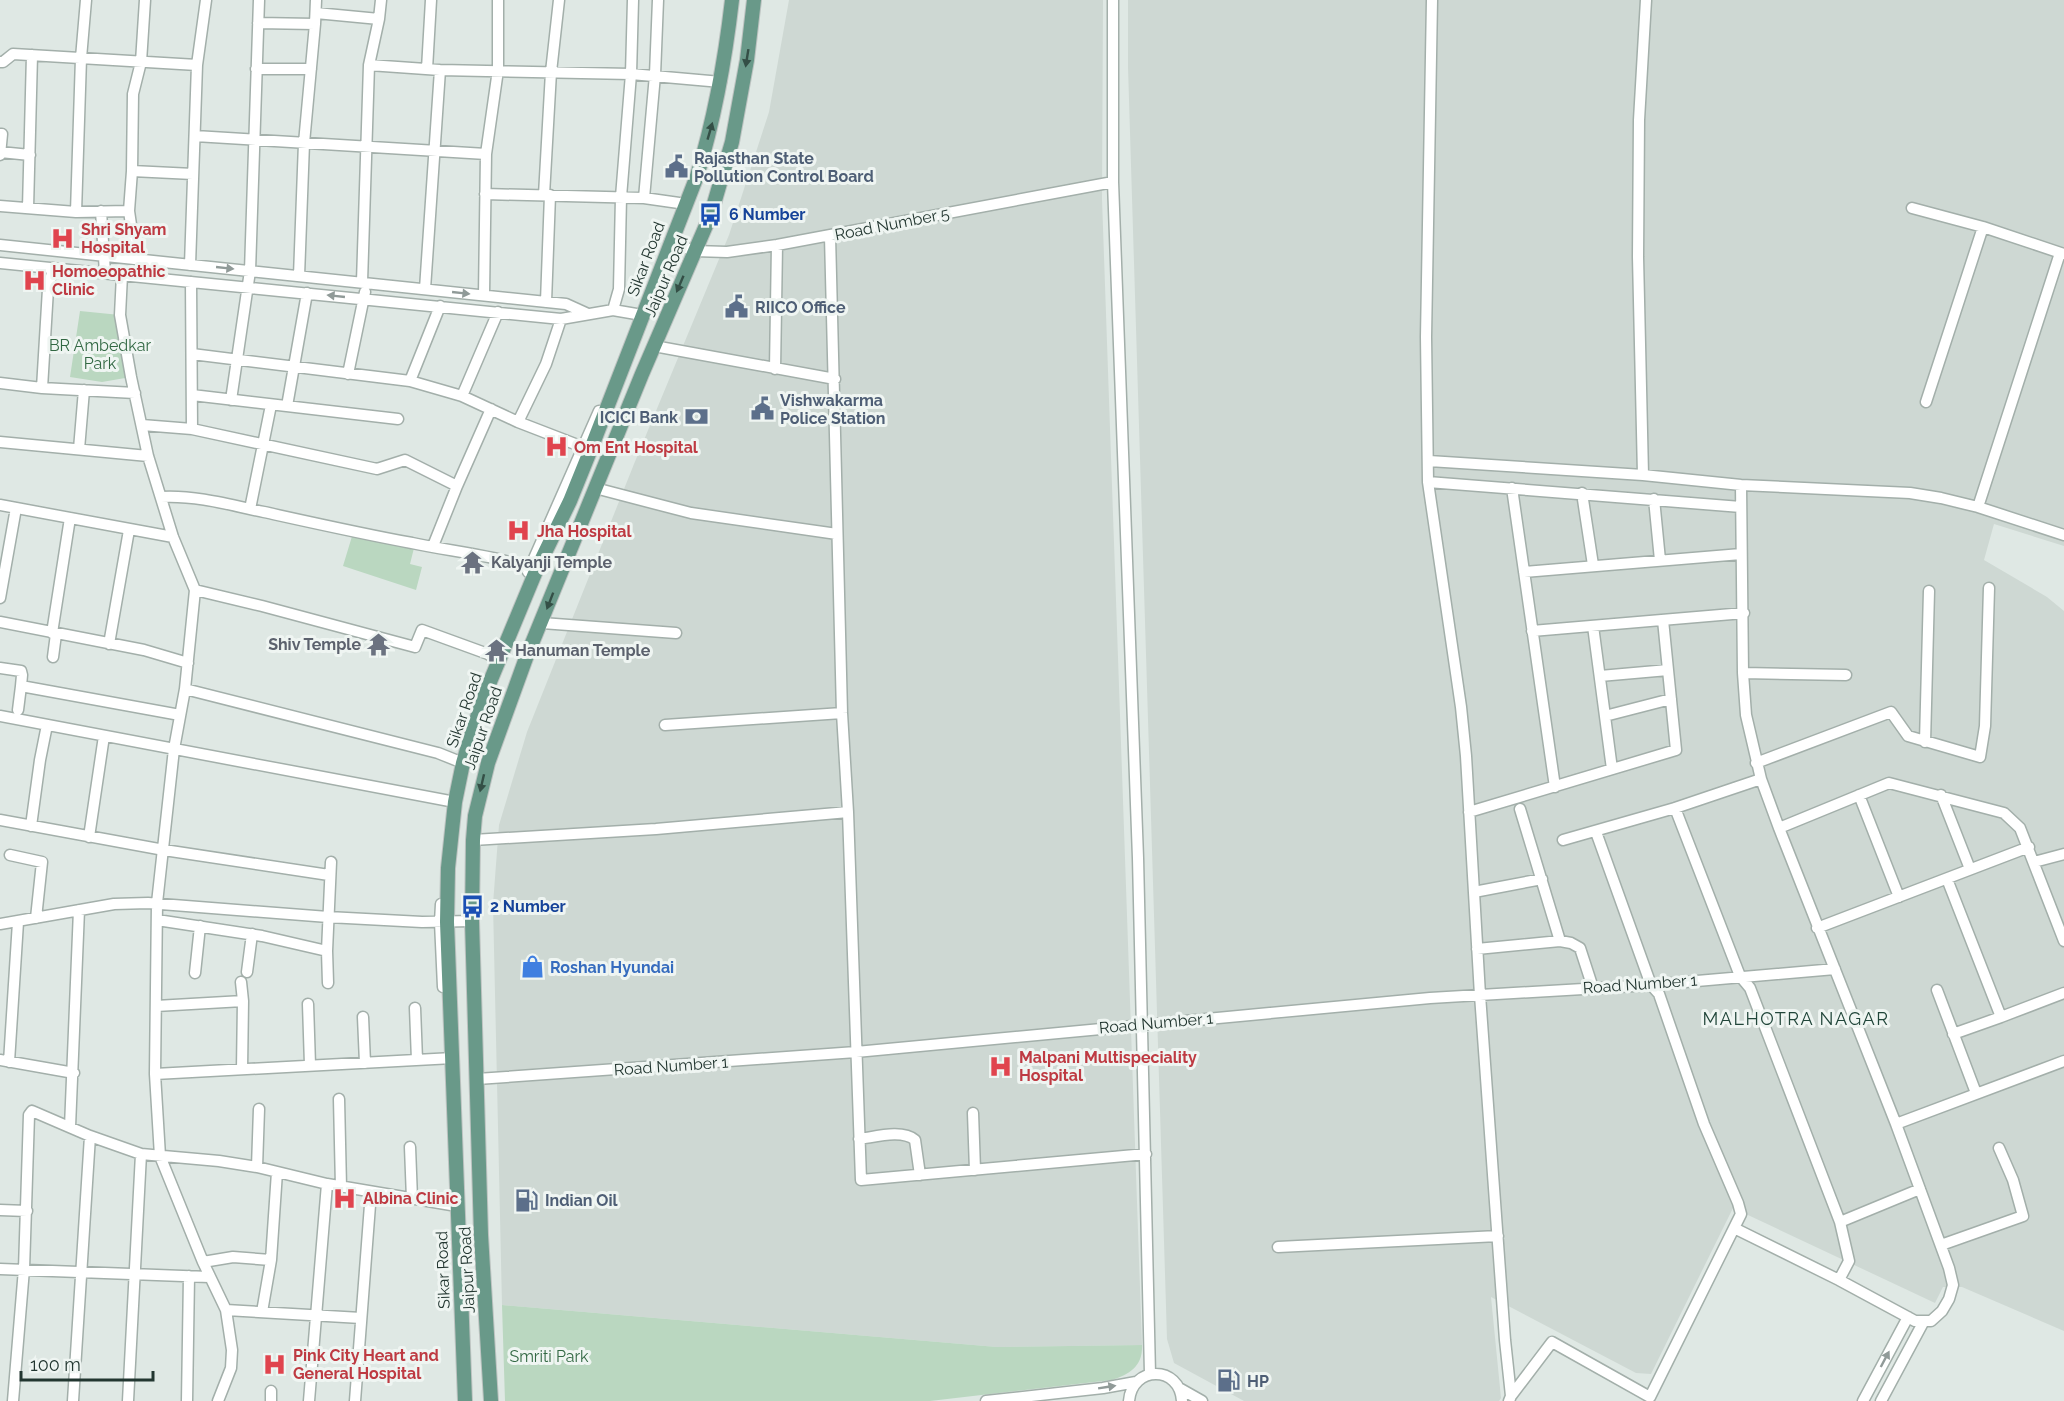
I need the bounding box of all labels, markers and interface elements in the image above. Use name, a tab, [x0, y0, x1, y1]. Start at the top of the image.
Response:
one-way arrow	[743, 49, 752, 68]
one-way arrow	[706, 122, 715, 140]
place label: Rajasthan State Pollution Control Board	[694, 149, 874, 186]
public building icon: Rajasthan State Pollution Control Board	[663, 154, 689, 180]
bus stop icon: 6 Number	[698, 201, 724, 227]
street label: Road Number 5	[833, 204, 951, 244]
place label: 6 Number	[729, 205, 805, 224]
street label: Sikar Road	[623, 219, 669, 299]
place label: Shri Shyam Hospital	[81, 220, 167, 257]
hospital icon: Shri Shyam Hospital	[50, 225, 76, 251]
street label: Jaipur Road	[640, 232, 692, 320]
place label: Homoeopathic Clinic	[52, 262, 166, 299]
one-way arrow	[216, 263, 235, 273]
hospital icon: Homoeopathic Clinic	[21, 267, 47, 293]
one-way arrow	[675, 275, 684, 293]
one-way arrow	[452, 288, 471, 298]
one-way arrow	[327, 291, 346, 301]
public building icon: RIICO Office	[724, 294, 750, 320]
place label: RIICO Office	[755, 298, 846, 317]
park label: BR Ambedkar Park	[49, 336, 151, 373]
place label: Vishwakarma Police Station	[780, 391, 885, 428]
public building icon: Vishwakarma Police Station	[749, 396, 775, 422]
bank icon: ICICI Bank	[683, 404, 709, 430]
place label: ICICI Bank	[600, 408, 678, 427]
hospital icon: Om Ent Hospital	[543, 434, 569, 460]
place label: Om Ent Hospital	[574, 438, 699, 457]
hospital icon: Jha Hospital	[506, 518, 532, 544]
place label: Jha Hospital	[537, 522, 632, 541]
temple icon: Kalyanji Temple	[460, 549, 486, 575]
place label: Kalyanji Temple	[491, 553, 613, 572]
one-way arrow	[545, 592, 555, 610]
temple icon: Shiv Temple	[366, 631, 392, 657]
place label: Shiv Temple	[268, 635, 361, 654]
temple icon: Hanuman Temple	[484, 637, 510, 663]
place label: Hanuman Temple	[515, 641, 651, 660]
street label: Sikar Road	[442, 670, 486, 750]
street label: Jaipur Road	[460, 684, 506, 772]
one-way arrow	[477, 774, 487, 792]
bus stop icon: 2 Number	[459, 893, 485, 919]
place label: 2 Number	[490, 897, 566, 916]
shop icon: Roshan Hyundai	[519, 954, 545, 980]
place label: Roshan Hyundai	[550, 958, 674, 977]
street label: Road Number 1	[1582, 971, 1698, 997]
district label: MALHOTRA NAGAR	[1702, 1008, 1890, 1029]
street label: Road Number 1	[1098, 1009, 1214, 1037]
place label: Malpani Multispeciality Hospital	[1019, 1048, 1197, 1085]
street label: Road Number 1	[613, 1053, 729, 1079]
hospital icon: Malpani Multispeciality Hospital	[988, 1053, 1014, 1079]
hospital icon: Albina Clinic	[332, 1185, 358, 1211]
fuel station icon: Indian Oil	[514, 1187, 540, 1213]
place label: Albina Clinic	[363, 1189, 459, 1208]
place label: Indian Oil	[545, 1191, 618, 1210]
street label: Jaipur Road	[455, 1226, 479, 1314]
street label: Sikar Road	[432, 1231, 454, 1309]
scale bar	[21, 1344, 153, 1382]
place label: Pink City Heart and General Hospital	[293, 1346, 439, 1383]
park label: Smriti Park	[509, 1347, 589, 1366]
one-way arrow	[1880, 1350, 1890, 1367]
hospital icon: Pink City Heart and General Hospital	[262, 1351, 288, 1377]
text: 100 m	[30, 1354, 81, 1375]
fuel station icon: HP	[1216, 1368, 1242, 1394]
place label: HP	[1247, 1372, 1269, 1391]
one-way arrow	[1097, 1383, 1116, 1392]

